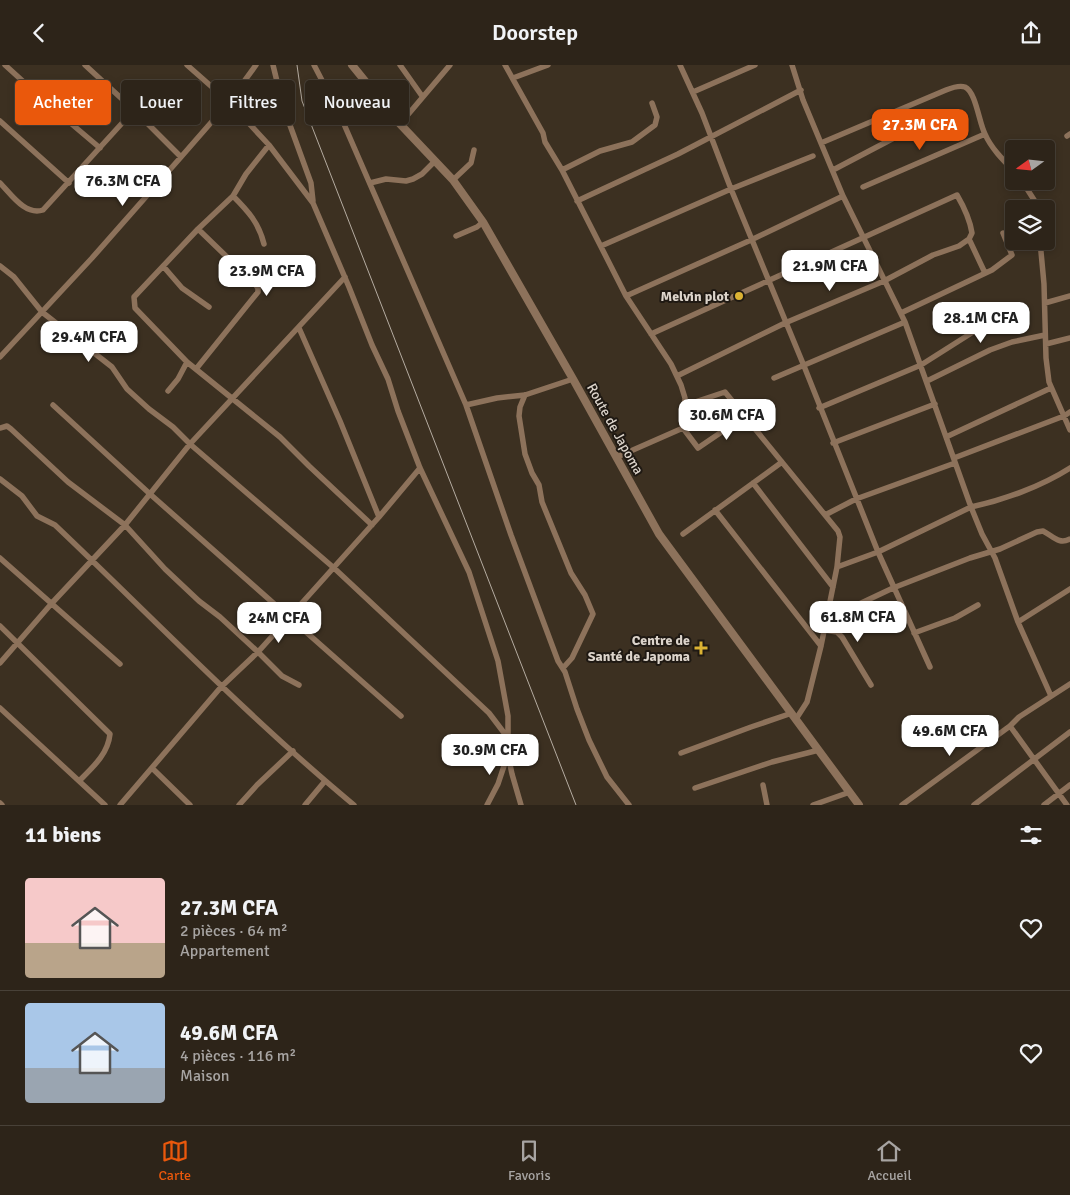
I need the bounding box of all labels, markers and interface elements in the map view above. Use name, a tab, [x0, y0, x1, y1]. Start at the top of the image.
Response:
icon: back	[25, 19, 53, 47]
text: Doorstep	[492, 19, 578, 46]
icon: share	[1017, 19, 1045, 47]
chip: Acheter	[15, 80, 111, 125]
chip: Louer	[121, 80, 201, 125]
chip: Filtres	[211, 80, 295, 125]
chip: Nouveau	[305, 80, 409, 125]
pin: 27.3M CFA	[863, 109, 977, 151]
text: 27.3M CFA	[883, 115, 957, 135]
north arrow	[1005, 140, 1055, 190]
map controls	[1005, 140, 1055, 250]
pin: 76.3M CFA	[66, 165, 180, 207]
text: 76.3M CFA	[86, 171, 160, 191]
button: layers	[1005, 200, 1055, 250]
pin: 21.9M CFA	[773, 249, 887, 292]
pin: 23.9M CFA	[210, 255, 324, 297]
text: 21.9M CFA	[793, 256, 867, 276]
text: 23.9M CFA	[230, 261, 304, 281]
place label: Melvin plot	[660, 288, 730, 305]
marker: Melvin plot	[733, 290, 745, 302]
pin: 28.1M CFA	[924, 301, 1038, 344]
text: 28.1M CFA	[944, 308, 1018, 328]
pin: 29.4M CFA	[32, 321, 146, 363]
text: 29.4M CFA	[52, 327, 126, 347]
street label: Route de Japoma	[583, 380, 647, 478]
pin: 30.6M CFA	[670, 399, 784, 441]
text: 30.6M CFA	[690, 405, 764, 425]
pin: 24M CFA	[233, 601, 325, 644]
pin: 61.8M CFA	[801, 601, 915, 643]
text: 61.8M CFA	[821, 607, 895, 627]
text: 24M CFA	[248, 608, 310, 628]
place label: Centre de Santé de Japoma	[588, 632, 690, 665]
marker: Centre de Santé de Japoma	[694, 641, 708, 655]
pin: 49.6M CFA	[893, 715, 1007, 757]
text: 49.6M CFA	[913, 721, 987, 741]
pin: 30.9M CFA	[433, 733, 547, 776]
text: 30.9M CFA	[453, 740, 527, 760]
icon: filters	[1017, 821, 1045, 849]
text: 11 biens	[25, 822, 101, 848]
text: 27.3M CFA	[180, 895, 278, 921]
icon: home	[65, 898, 125, 958]
icon: heart	[1017, 914, 1045, 942]
text: 2 pièces · 64 m²	[180, 921, 288, 941]
text: Appartement	[180, 941, 270, 961]
text: 49.6M CFA	[180, 1020, 278, 1046]
icon: home	[65, 1023, 125, 1083]
icon: heart	[1017, 1039, 1045, 1067]
text: 4 pièces · 116 m²	[180, 1046, 296, 1066]
text: Maison	[180, 1066, 229, 1086]
tab: Carte	[158, 1137, 191, 1184]
tab: Favoris	[508, 1137, 551, 1184]
tab: Accueil	[867, 1137, 912, 1184]

